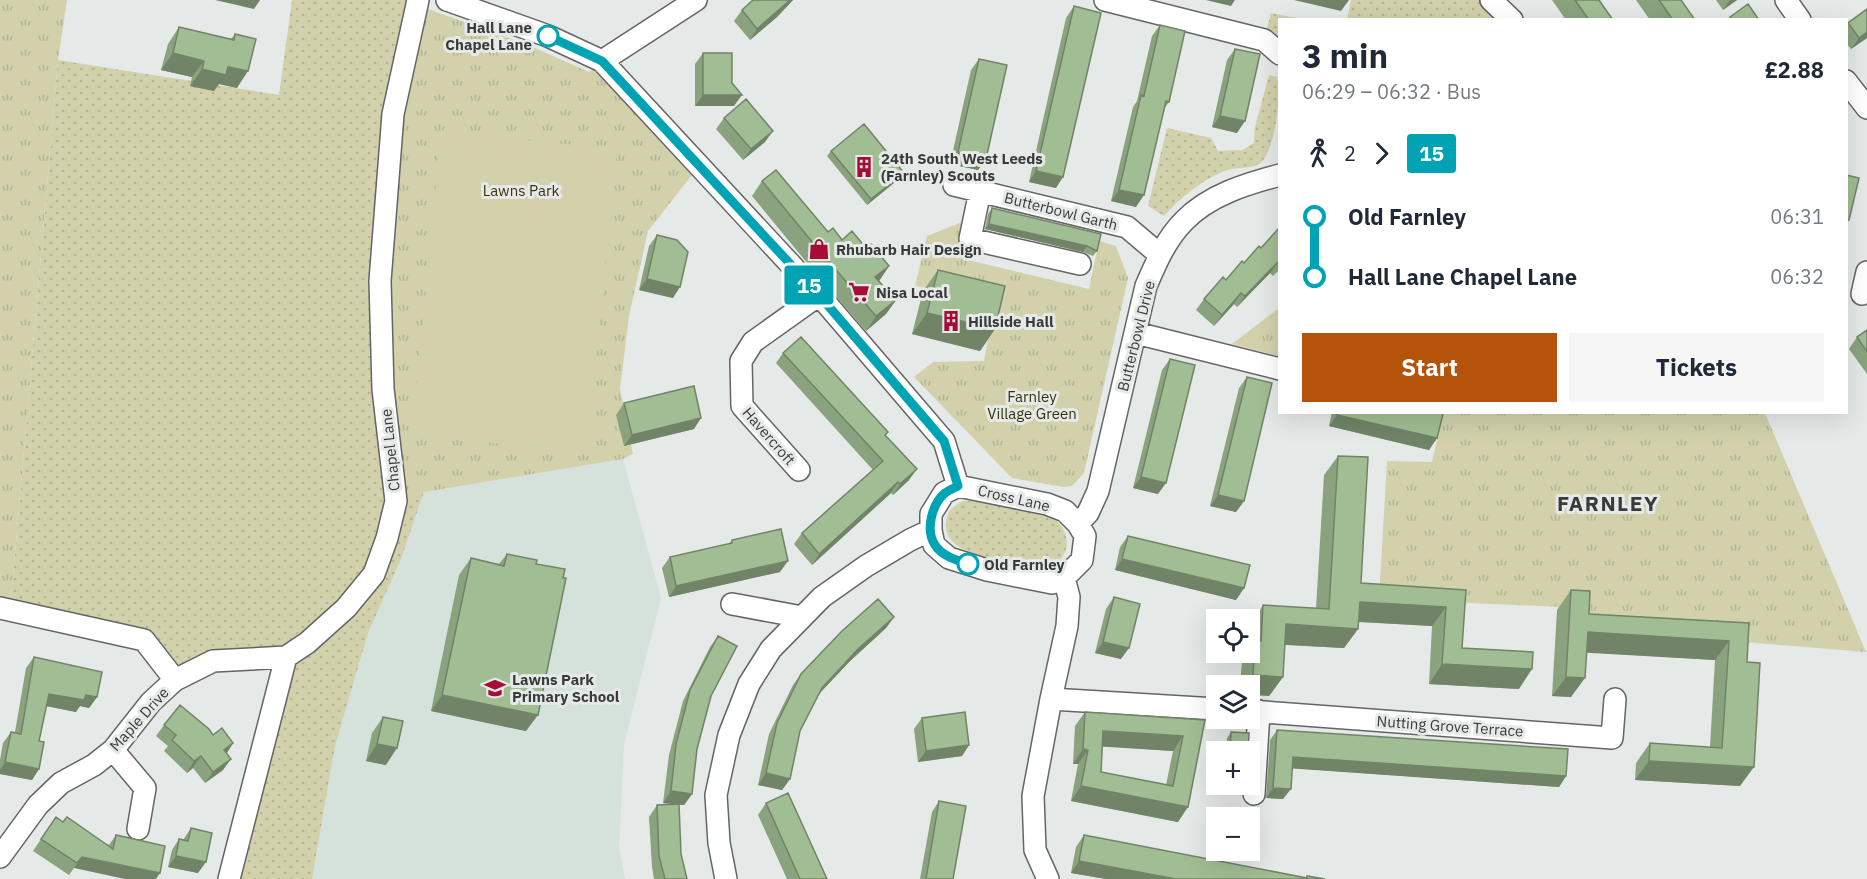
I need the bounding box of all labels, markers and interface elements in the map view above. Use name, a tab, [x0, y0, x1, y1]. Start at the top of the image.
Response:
place label: Hall Lane Chapel Lane	[445, 18, 532, 54]
marker: Hall Lane Chapel Lane	[537, 25, 559, 47]
text: 3 min	[1302, 34, 1388, 77]
text: £2.88	[1765, 55, 1824, 84]
text: 06:29 – 06:32 · Bus	[1302, 78, 1481, 105]
icon: walk	[1302, 137, 1335, 170]
icon: forward	[1365, 137, 1398, 170]
text: 15	[1419, 139, 1444, 167]
text: 2	[1344, 140, 1356, 167]
place label: 24th South West Leeds (Farnley) Scouts	[881, 149, 1043, 185]
building icon: 24th South West Leeds (Farnley) Scouts	[852, 155, 876, 179]
park label: Lawns Park	[483, 181, 559, 200]
street label: Butterbowl Garth	[1002, 188, 1120, 234]
text: Old Farnley	[1348, 202, 1466, 231]
text: 06:31	[1770, 203, 1824, 230]
shop icon: Rhubarb Hair Design	[807, 237, 831, 261]
place label: Rhubarb Hair Design	[836, 240, 982, 259]
text: Hall Lane Chapel Lane	[1348, 262, 1577, 291]
text: 06:32	[1770, 263, 1824, 290]
line badge: 15	[782, 266, 836, 304]
text: 15	[796, 271, 822, 299]
street label: Butterbowl Drive	[1113, 279, 1159, 393]
supermarket icon: Nisa Local	[847, 280, 871, 304]
place label: Nisa Local	[876, 283, 948, 302]
building icon: Hillside Hall	[939, 309, 963, 333]
place label: Hillside Hall	[968, 312, 1054, 331]
button: Start	[1302, 333, 1557, 402]
button: Tickets	[1569, 333, 1824, 402]
park label: Farnley Village Green	[987, 387, 1077, 423]
street label: Havercroft	[739, 403, 799, 469]
street label: Chapel Lane	[376, 408, 404, 492]
street label: Cross Lane	[976, 480, 1052, 516]
district label: FARNLEY	[1557, 489, 1659, 517]
marker: Old Farnley	[957, 553, 979, 575]
place label: Old Farnley	[984, 555, 1065, 574]
map controls	[1206, 609, 1260, 861]
button: locate	[1206, 609, 1260, 663]
place label: Lawns Park Primary School	[512, 670, 620, 706]
button: layers	[1206, 675, 1260, 729]
school or university icon: Lawns Park Primary School	[483, 676, 507, 700]
street label: Maple Drive	[105, 683, 173, 755]
street label: Nutting Grove Terrace	[1376, 711, 1524, 741]
button: +	[1206, 741, 1260, 795]
button: −	[1206, 807, 1260, 861]

